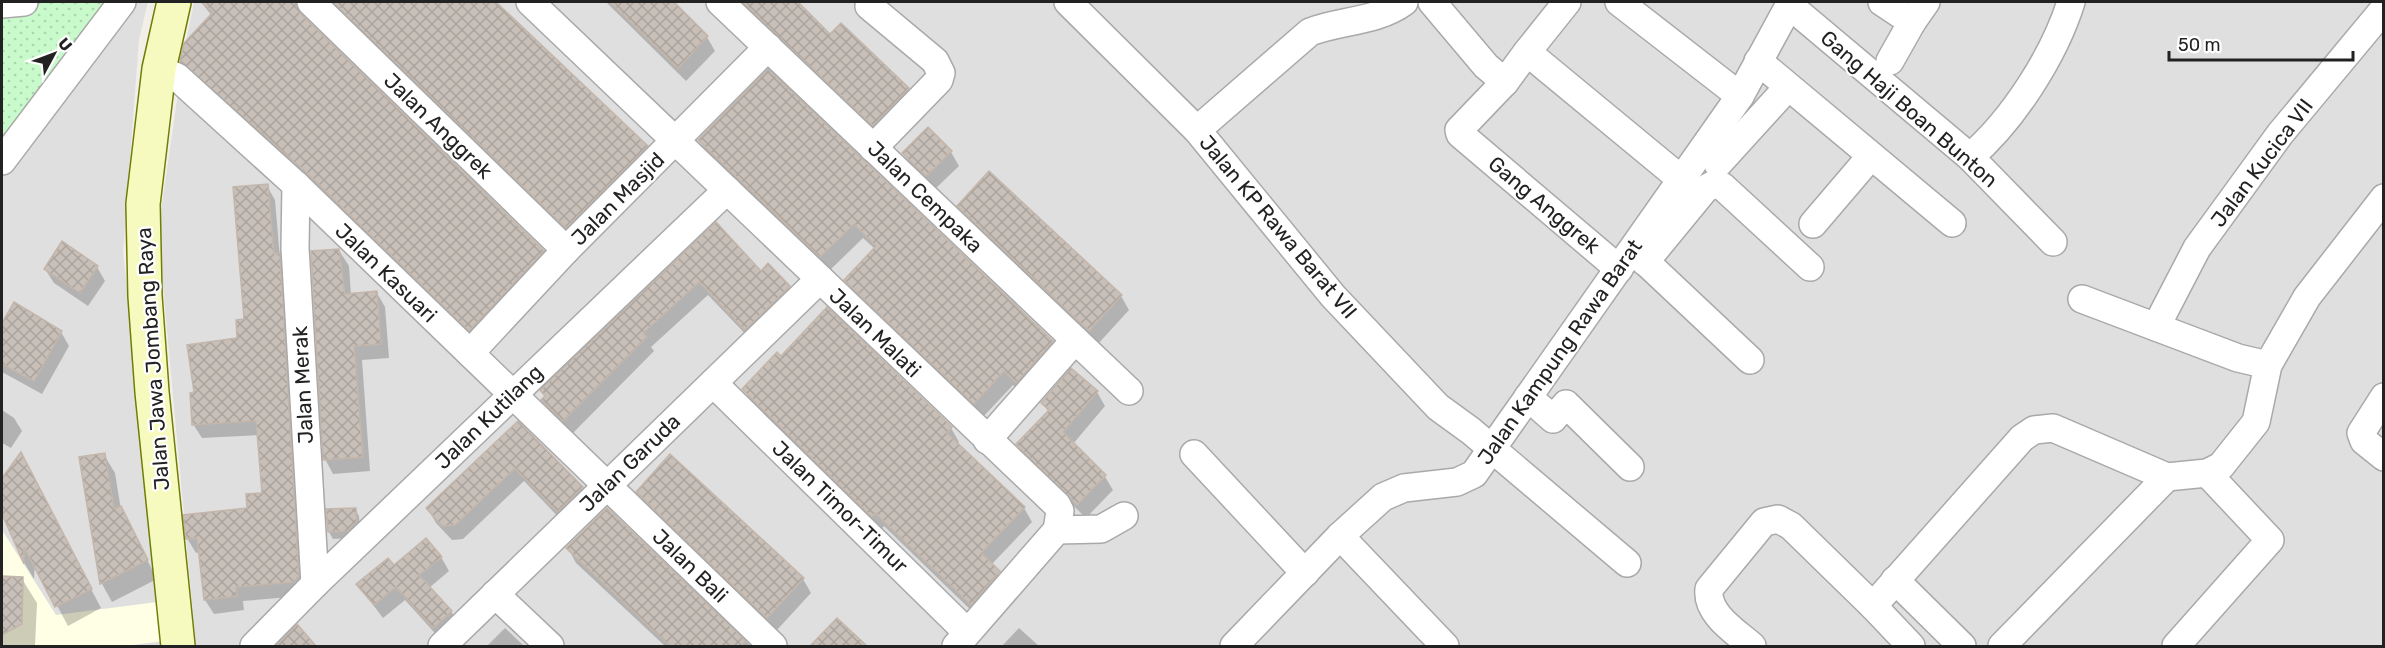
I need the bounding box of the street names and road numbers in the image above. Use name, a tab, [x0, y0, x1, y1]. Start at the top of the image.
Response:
street label: Gang Haji Boan Bunton	[1816, 25, 2003, 192]
street label: Jalan Anggrek	[379, 68, 498, 184]
street label: Jalan Kucica VII	[2205, 94, 2318, 232]
street label: Jalan KP Rawa Barat VII	[1194, 130, 1362, 323]
street label: Jalan Cempaka	[863, 136, 988, 258]
street label: Jalan Masjid	[566, 147, 669, 250]
street label: Gang Anggrek	[1483, 151, 1605, 259]
street label: Jalan Kasuari	[330, 218, 442, 327]
street label: Jalan Jawa Jombang Raya	[131, 227, 174, 492]
street label: Jalan Kampung Rawa Barat	[1472, 234, 1647, 469]
street label: Jalan Malati	[824, 283, 926, 382]
street label: Jalan Merak	[287, 325, 318, 445]
street label: Jalan Kutilang	[430, 359, 547, 474]
street label: Jalan Garuda	[574, 408, 685, 517]
street label: Jalan Timor-Timur	[767, 435, 913, 578]
street label: Jalan Bali	[647, 524, 733, 608]

